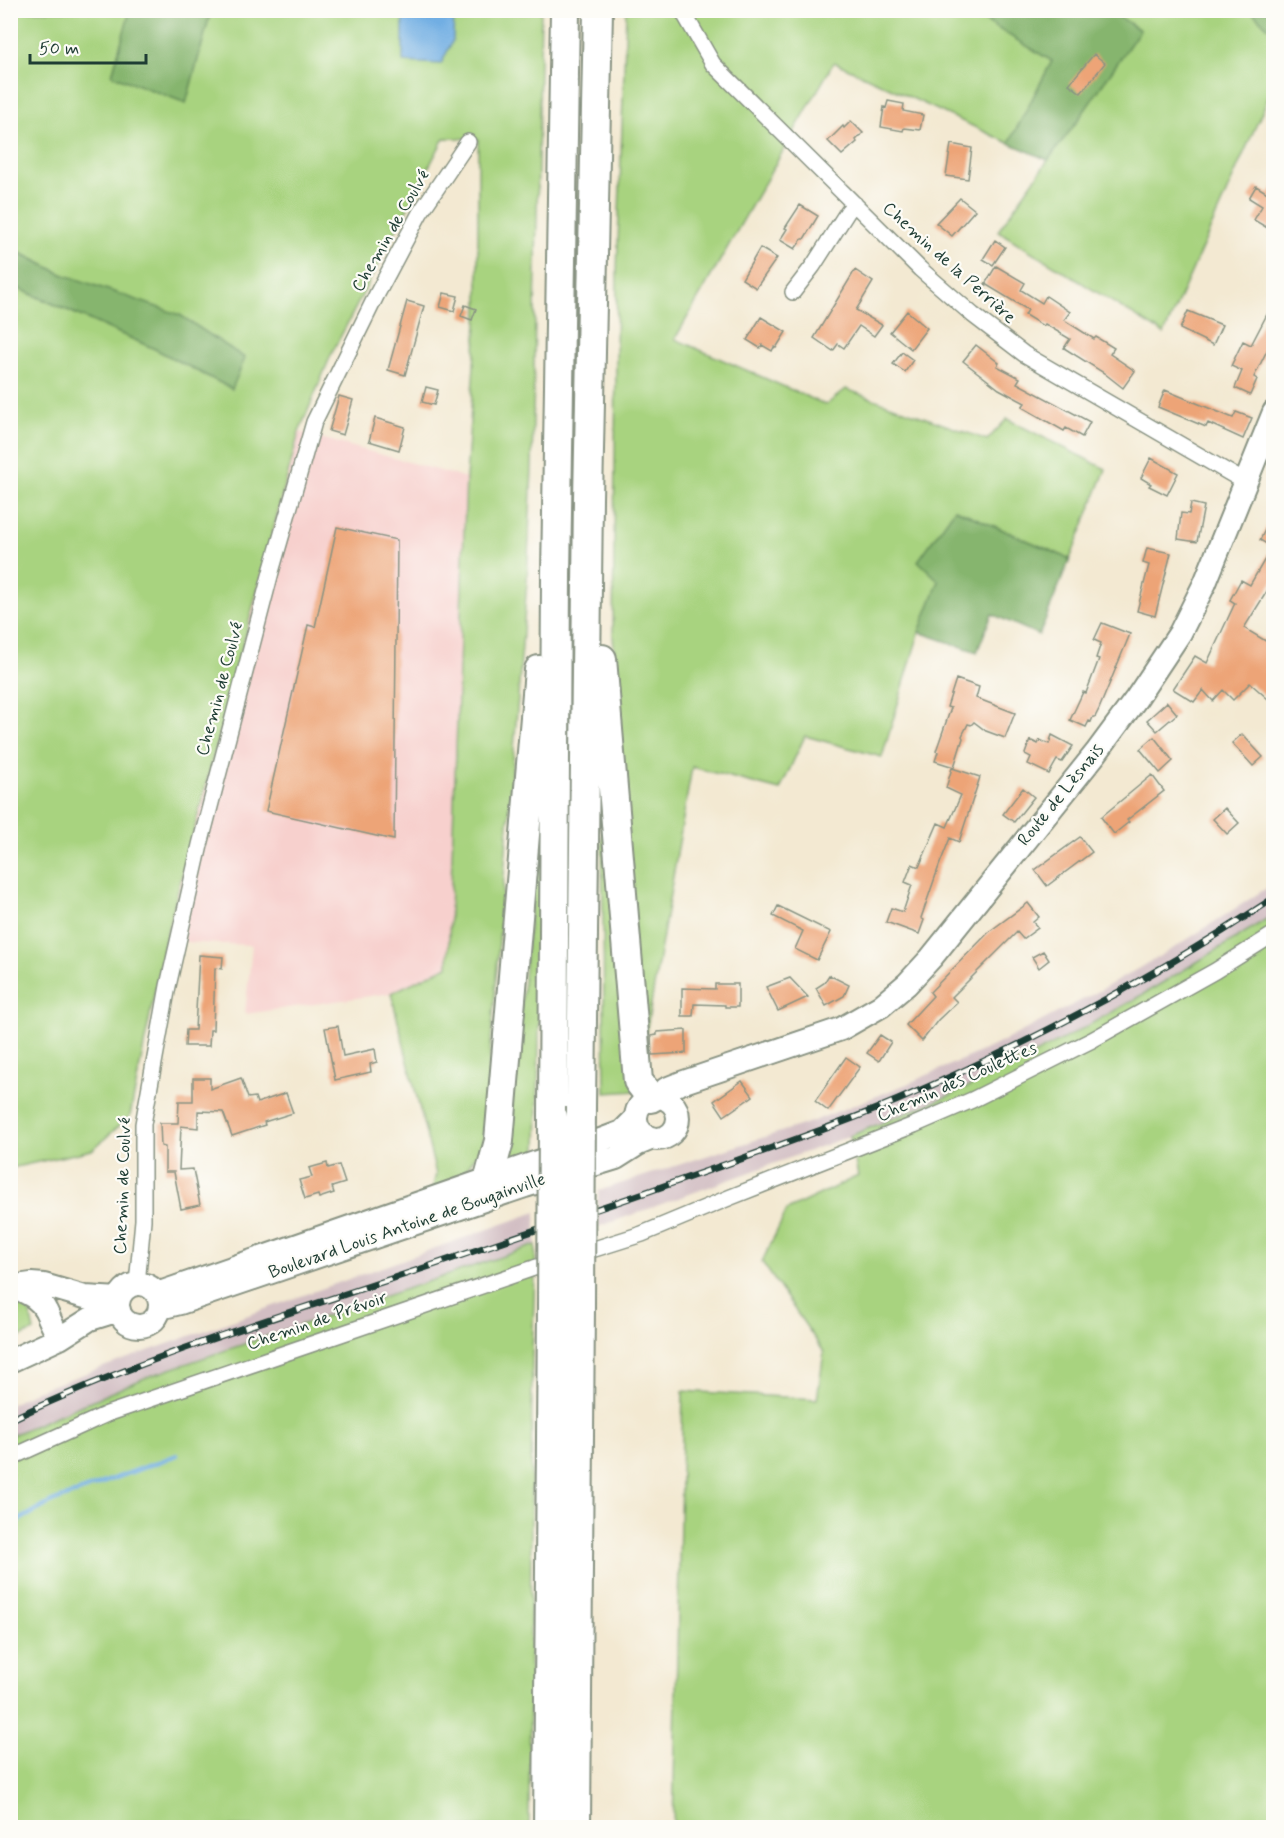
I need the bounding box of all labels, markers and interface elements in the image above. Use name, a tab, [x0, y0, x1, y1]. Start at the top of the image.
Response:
scale bar	[30, 27, 146, 65]
text: 50 m	[39, 37, 79, 61]
street label: Chemin de Coulvé	[346, 165, 436, 297]
street label: Chemin de la Perrière	[877, 197, 1021, 330]
street label: Chemin de Coulvé	[191, 619, 249, 759]
street label: Route de Lèsnais	[1012, 739, 1110, 851]
street label: Chemin des Coulettes	[873, 1036, 1041, 1128]
street label: Chemin de Coulvé	[109, 1117, 137, 1255]
street label: Boulevard Louis Antoine de Bougainville	[265, 1167, 549, 1285]
street label: Chemin de Prévoir	[244, 1286, 391, 1356]

